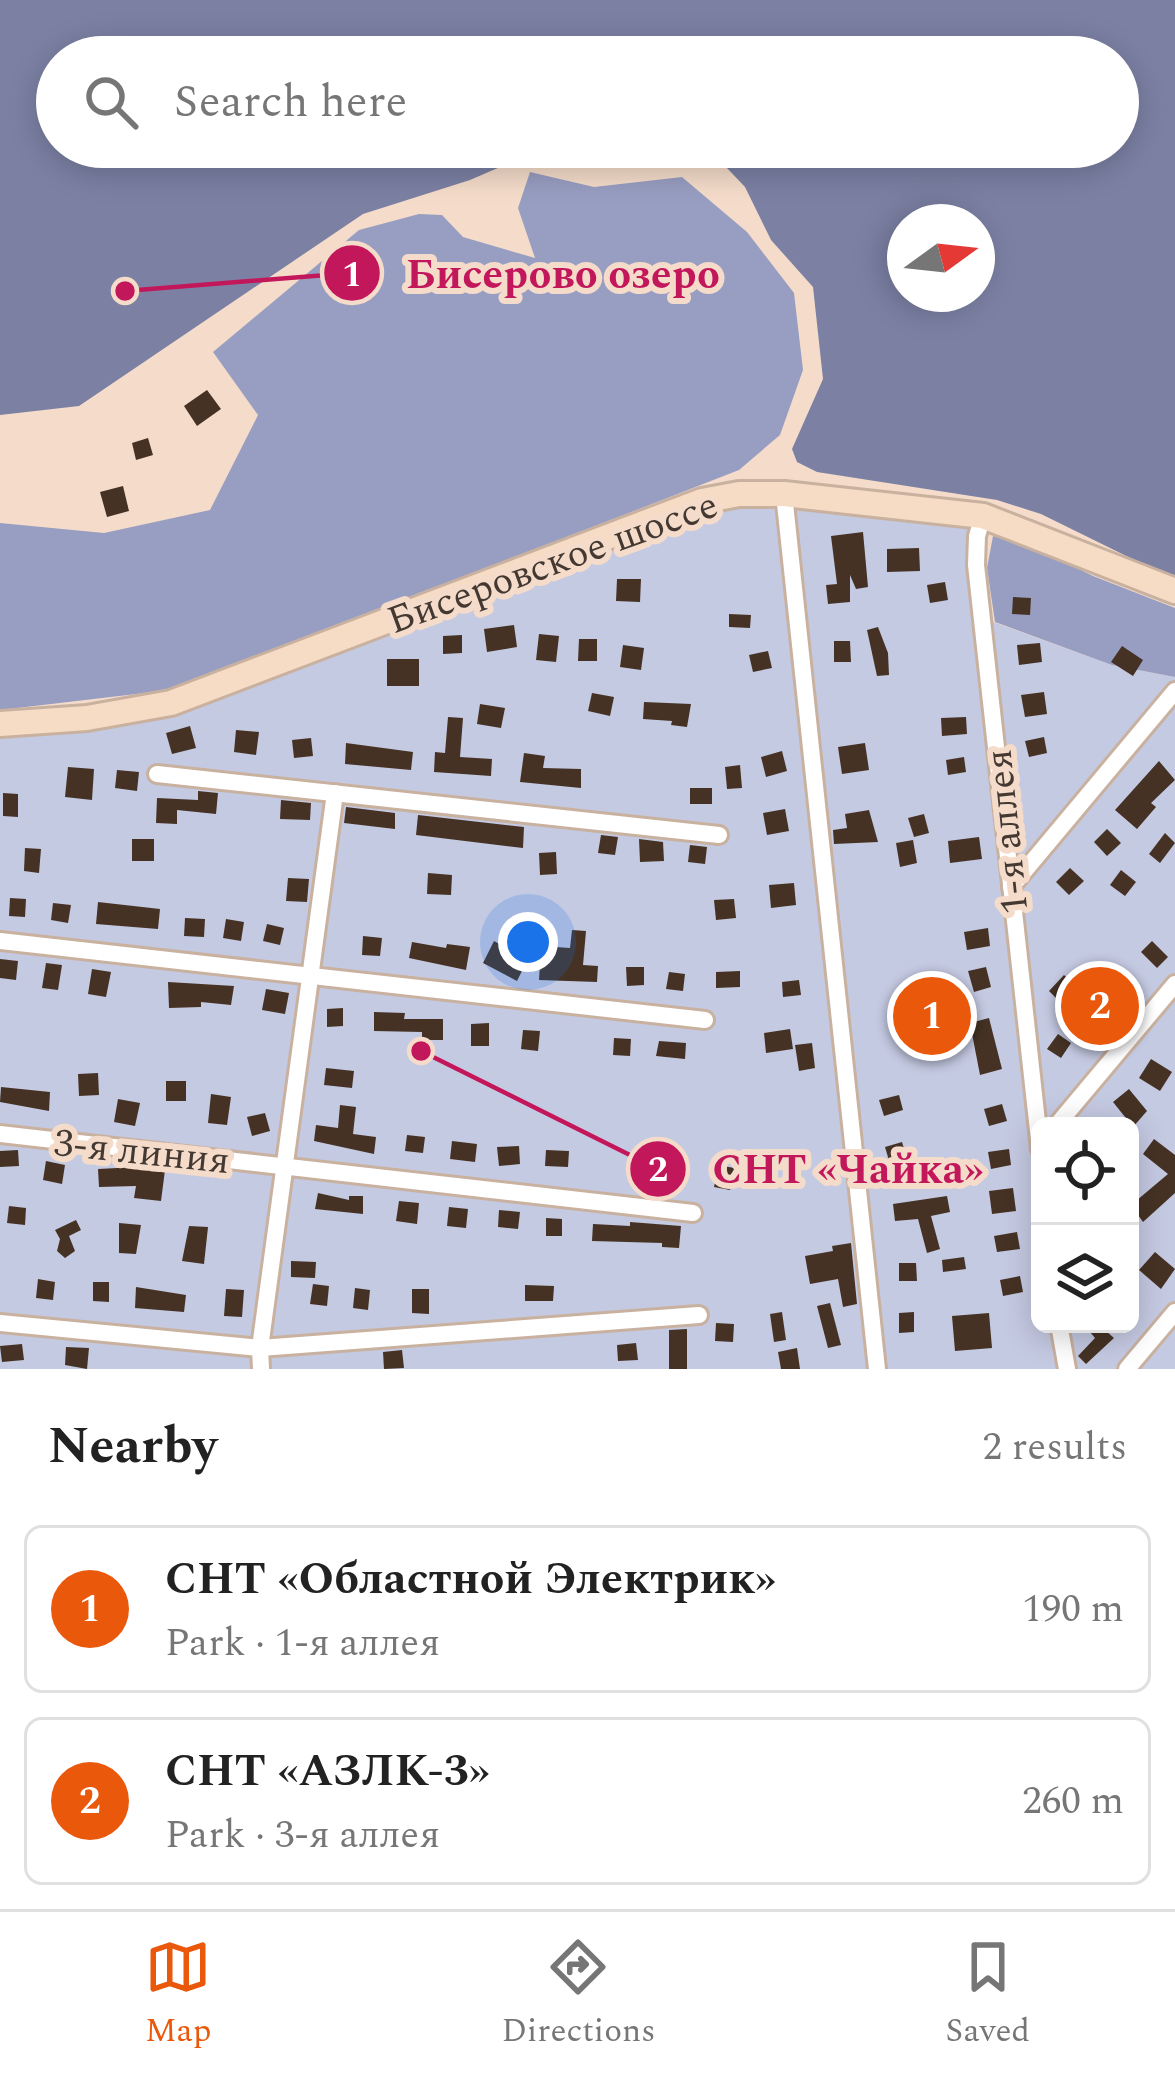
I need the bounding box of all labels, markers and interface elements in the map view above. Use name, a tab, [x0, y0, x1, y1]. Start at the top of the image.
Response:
search box	[36, 36, 1139, 168]
text: Search here	[174, 68, 407, 137]
icon: search	[78, 69, 144, 135]
north arrow	[887, 204, 995, 312]
callout: Бисерово озеро	[322, 234, 744, 312]
text: Бисерово озеро	[406, 244, 720, 307]
text: 1	[342, 248, 362, 303]
street label: Бисеровское шоссе	[379, 476, 727, 651]
street label: 1-я аллея	[970, 746, 1045, 917]
your location	[498, 912, 558, 972]
pin: 2	[1061, 961, 1139, 1051]
pin: 1	[893, 971, 971, 1061]
street label: 3-я линия	[51, 1114, 233, 1191]
map controls	[1031, 1117, 1139, 1333]
button: locate	[1031, 1117, 1139, 1225]
callout: СНТ «Чайка»	[628, 1130, 1008, 1208]
text: СНТ «Чайка»	[712, 1139, 984, 1202]
text: 2	[648, 1143, 668, 1198]
button: layers	[1031, 1225, 1139, 1333]
text: Nearby	[48, 1408, 217, 1486]
text: 2 results	[983, 1418, 1127, 1477]
text: СНТ «Областной Электрик»	[165, 1545, 776, 1614]
text: 1	[79, 1580, 101, 1639]
text: 190 m	[1022, 1580, 1124, 1639]
text: Park · 1-я аллея	[165, 1614, 440, 1673]
text: СНТ «АЗЛК-3»	[165, 1737, 490, 1806]
text: 2	[79, 1772, 101, 1831]
text: 260 m	[1022, 1772, 1124, 1831]
text: Park · 3-я аллея	[165, 1806, 440, 1865]
tab: Map	[145, 1934, 211, 2056]
tab: Directions	[501, 1934, 655, 2056]
tab: Saved	[945, 1934, 1030, 2056]

